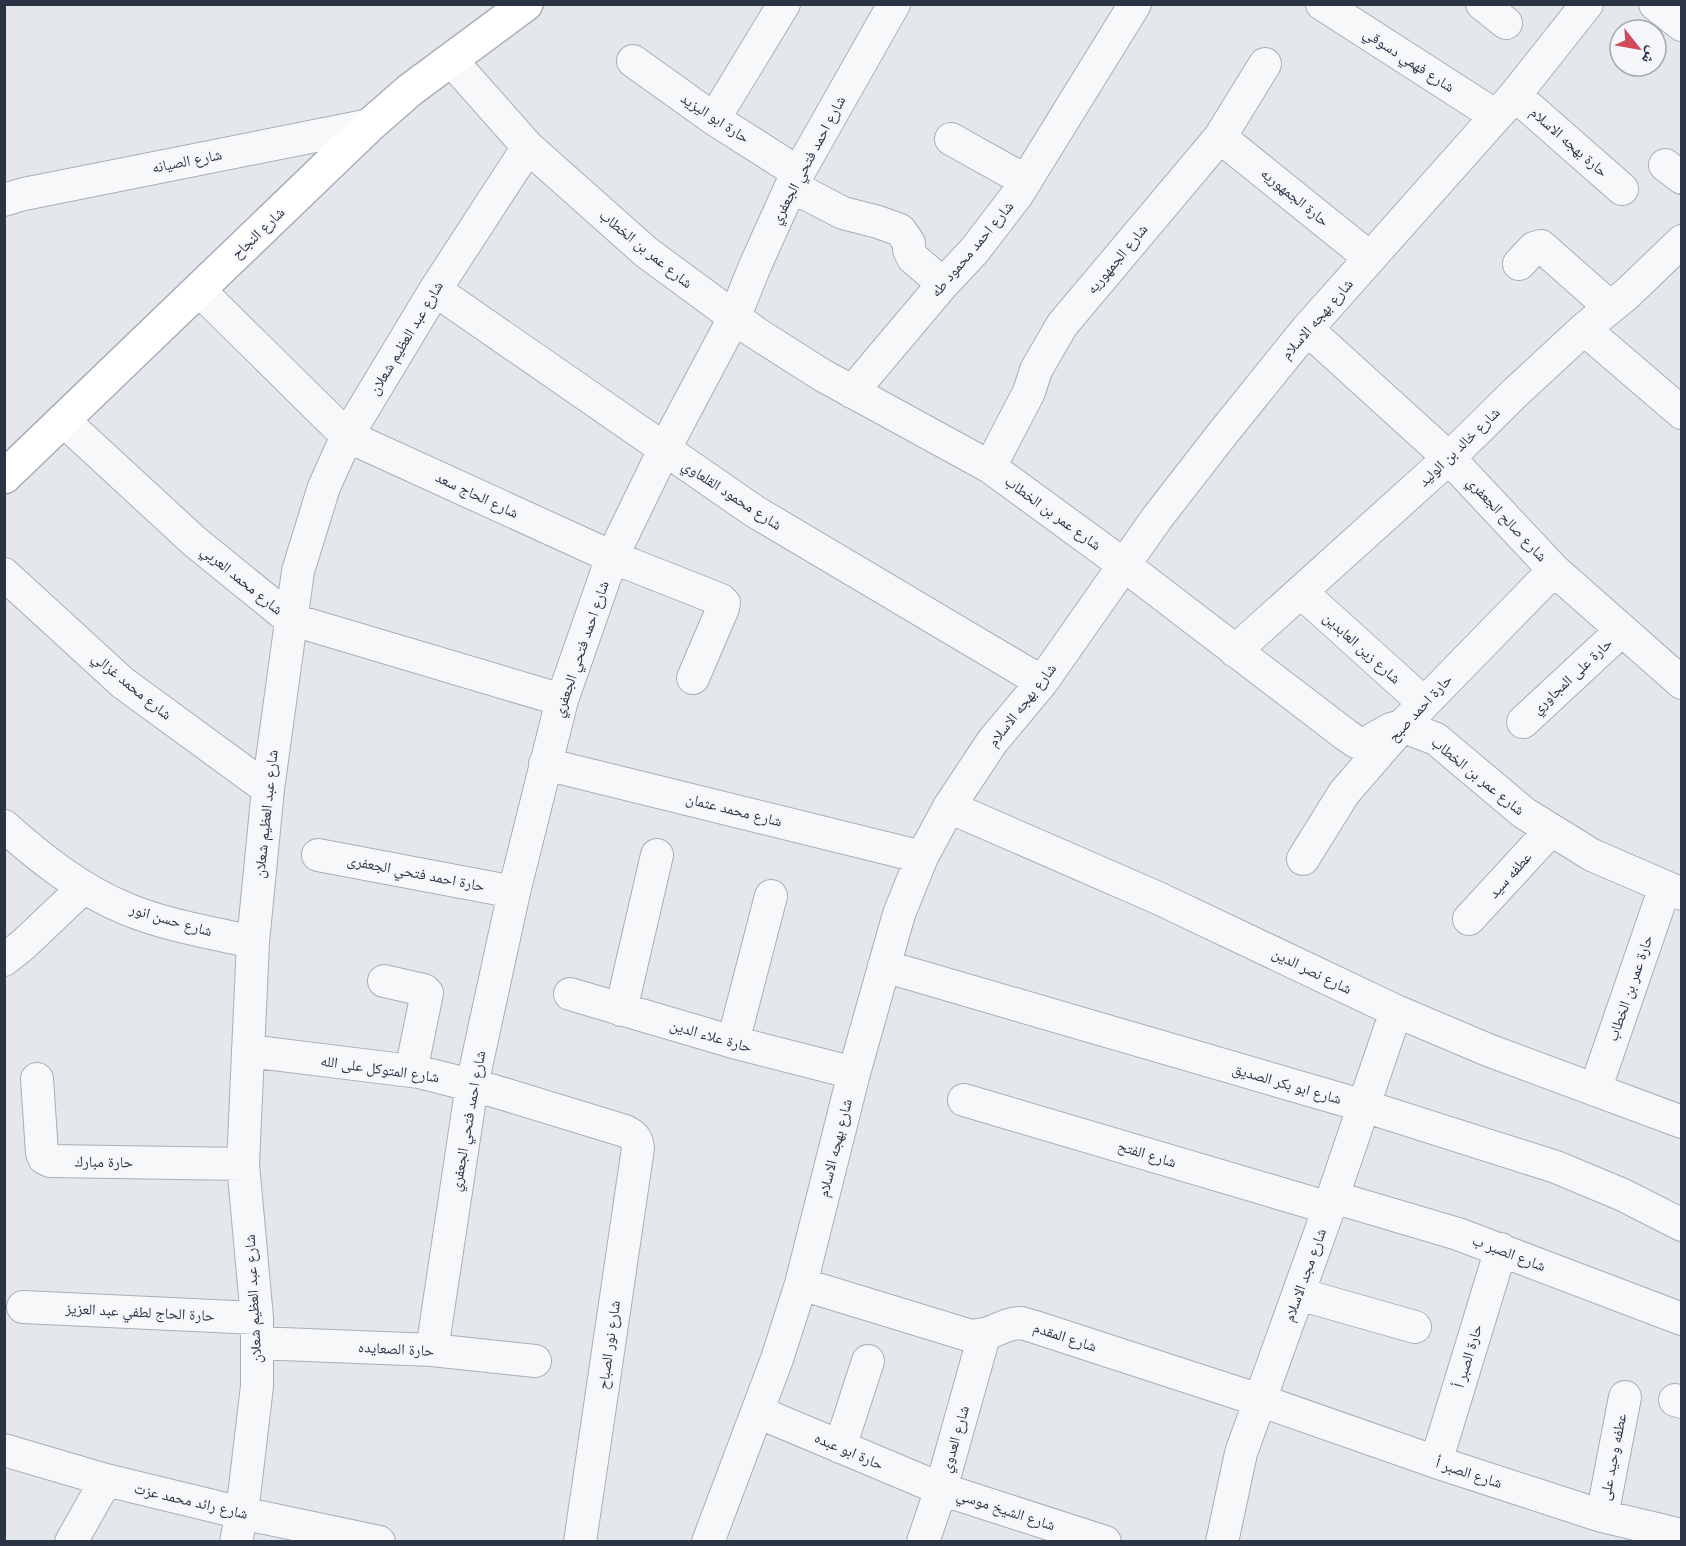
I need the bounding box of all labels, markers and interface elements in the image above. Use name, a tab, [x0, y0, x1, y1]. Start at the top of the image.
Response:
north arrow	[1608, 18, 1668, 78]
street label: شارع فهمي دسوقي	[1359, 23, 1458, 98]
text: ش	[1637, 43, 1664, 68]
street label: حارة ابو اليزيد	[677, 88, 754, 148]
street label: شارع احمد فتحي الجعفري	[766, 92, 852, 229]
street label: حارة بهجه الاسلام	[1526, 102, 1613, 182]
street label: شارع الصيانه	[150, 144, 224, 178]
street label: حارة الجمهوريه	[1257, 163, 1334, 231]
street label: شارع احمد محمود طه	[926, 197, 1018, 301]
street label: شارع النجاح	[227, 202, 289, 263]
street label: شارع عمر بن الخطاب	[595, 205, 697, 293]
street label: شارع الجمهوريه	[1082, 220, 1152, 298]
street label: شارع بهجه الاسلام	[1276, 274, 1358, 364]
street label: شارع عبد العظيم شعلان	[364, 277, 448, 399]
street label: شارع خالد بن الوليد	[1414, 403, 1504, 491]
street label: شارع محمود القلعاوي	[677, 455, 786, 536]
street label: شارع الحاج سعد	[432, 467, 522, 523]
street label: شارع عمر بن الخطاب	[1001, 471, 1105, 555]
street label: شارع صالح الجعفري	[1461, 472, 1552, 567]
street label: شارع محمد العربي	[196, 541, 287, 621]
street label: شارع احمد فتحي الجعفري	[548, 578, 615, 720]
street label: شارع زين العابدين	[1319, 608, 1405, 688]
street label: حارة على المجاوري	[1527, 633, 1618, 720]
street label: شارع محمد غزالي	[87, 648, 176, 726]
street label: شارع بهجه الاسلام	[983, 659, 1061, 751]
street label: حارة احمد صبح	[1383, 669, 1457, 746]
street label: شارع عمر بن الخطاب	[1427, 732, 1529, 820]
street label: شارع عبد العظيم شعلان	[249, 749, 283, 879]
street label: شارع محمد عثمان	[684, 788, 784, 832]
street label: عطفه سيد	[1484, 847, 1536, 902]
street label: حارة احمد فتحي الجعفرى	[345, 850, 487, 898]
street label: شارع حسن انور	[126, 898, 215, 941]
street label: حارة عمر بن الخطاب	[1602, 932, 1658, 1044]
street label: شارع نصر الدين	[1269, 943, 1355, 999]
street label: حارة علاء الدين	[668, 1015, 755, 1057]
street label: شارع احمد فتحي الجعفري	[446, 1049, 492, 1193]
street label: شارع المتوكل على الله	[319, 1051, 441, 1087]
street label: شارع ابو بكر الصديق	[1230, 1059, 1344, 1109]
street label: شارع بهجه الاسلام	[813, 1097, 857, 1199]
street label: شارع الفتح	[1115, 1136, 1179, 1172]
street label: حارة مبارك	[75, 1151, 134, 1173]
street label: شارع مجد الاسلام	[1279, 1225, 1331, 1325]
street label: شارع الصبر ب	[1470, 1230, 1549, 1276]
street label: شارع عبد العظيم شعلان	[240, 1234, 266, 1364]
street label: حارة الحاج لطفي عبد العزيز	[64, 1298, 216, 1328]
street label: شارع نور الصباح	[593, 1299, 625, 1391]
street label: شارع المقدم	[1031, 1317, 1099, 1357]
street label: حارة الصبر أ	[1449, 1321, 1487, 1391]
street label: حارة الصعايده	[358, 1337, 435, 1361]
street label: شارع العدوي	[936, 1403, 976, 1475]
street label: عطفه وحيد على	[1595, 1411, 1631, 1502]
street label: حارة ابو عبده	[811, 1428, 887, 1475]
street label: شارع الصبر أ	[1433, 1453, 1505, 1493]
street label: شارع رائد محمد عزت	[132, 1478, 250, 1524]
street label: شارع الشيخ موسي	[954, 1485, 1058, 1537]

